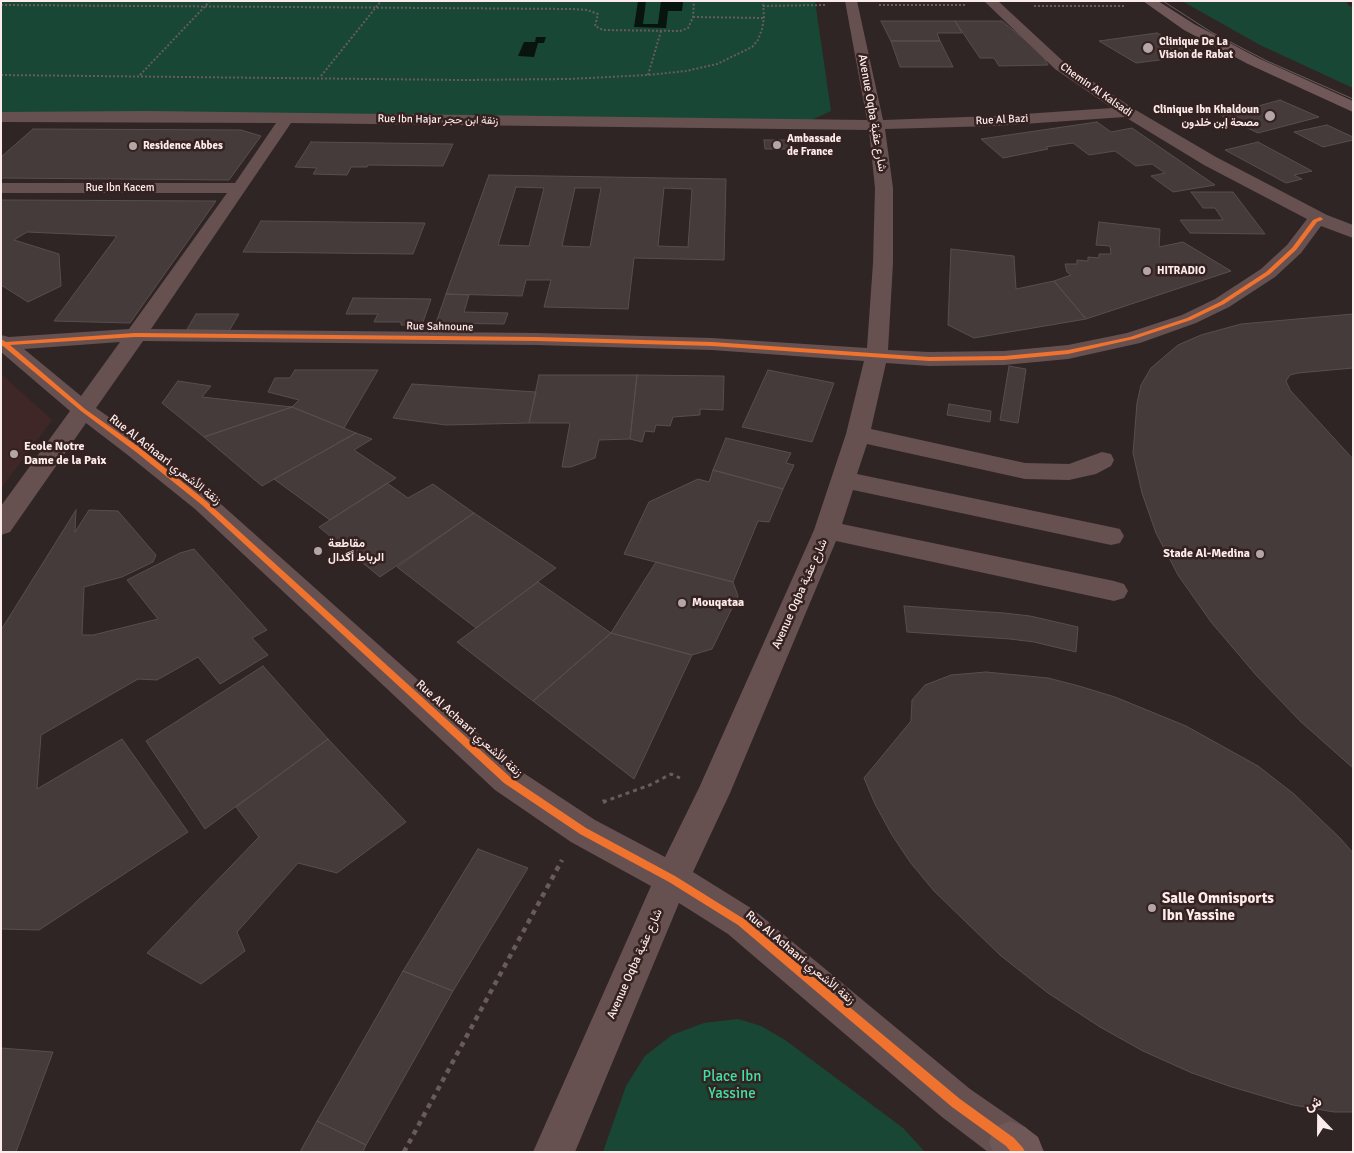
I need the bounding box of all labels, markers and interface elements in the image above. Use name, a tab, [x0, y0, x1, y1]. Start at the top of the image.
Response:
place label: Clinique De La Vision de Rabat	[1159, 35, 1233, 61]
marker: Clinique De La Vision de Rabat	[1141, 41, 1155, 55]
street label: Avenue Oqba شارع عقبة	[855, 53, 889, 173]
street label: Chemin Al Kalsadi	[1057, 60, 1135, 120]
place label: Clinique Ibn Khaldoun مصحة إبن خلدون	[1153, 103, 1259, 129]
marker: Clinique Ibn Khaldoun مصحة إبن خلدون	[1263, 109, 1277, 123]
street label: Rue Ibn Hajar زنقة ابن حجر	[377, 112, 499, 128]
street label: Rue Al Bazi	[975, 112, 1029, 128]
place label: Ambassade de France	[787, 132, 841, 158]
place label: Residence Abbes	[143, 139, 223, 153]
marker: Ambassade de France	[771, 139, 783, 151]
marker: Residence Abbes	[127, 140, 139, 152]
street label: Rue Ibn Kacem	[85, 181, 155, 195]
place label: HITRADIO	[1157, 264, 1206, 278]
marker: HITRADIO	[1141, 265, 1153, 277]
street label: Rue Sahnoune	[406, 320, 474, 334]
street label: Rue Al Achaari زنقة الأشعري	[106, 412, 224, 508]
place label: Ecole Notre Dame de la Paix	[24, 440, 106, 468]
marker: Ecole Notre Dame de la Paix	[8, 448, 20, 460]
place label: مقاطعة الرباط أگدال	[328, 537, 384, 565]
street label: Avenue Oqba شارع عقبة	[769, 537, 831, 651]
marker: مقاطعة الرباط أگدال	[312, 545, 324, 557]
place label: Stade Al-Medina	[1163, 547, 1250, 561]
marker: Stade Al-Medina	[1254, 548, 1266, 560]
place label: Mouqataa	[692, 596, 744, 610]
marker: Mouqataa	[676, 597, 688, 609]
street label: Rue Al Achaari زنقة الأشعري	[413, 677, 525, 781]
place label: Salle Omnisports Ibn Yassine	[1162, 890, 1274, 925]
marker: Salle Omnisports Ibn Yassine	[1146, 902, 1158, 914]
street label: Avenue Oqba شارع عقبة	[604, 907, 666, 1021]
street label: Rue Al Achaari زنقة الأشعري	[742, 908, 858, 1008]
park label: Place Ibn Yassine	[703, 1068, 761, 1103]
north arrow	[1294, 1093, 1344, 1143]
text: ش	[1302, 1093, 1324, 1115]

